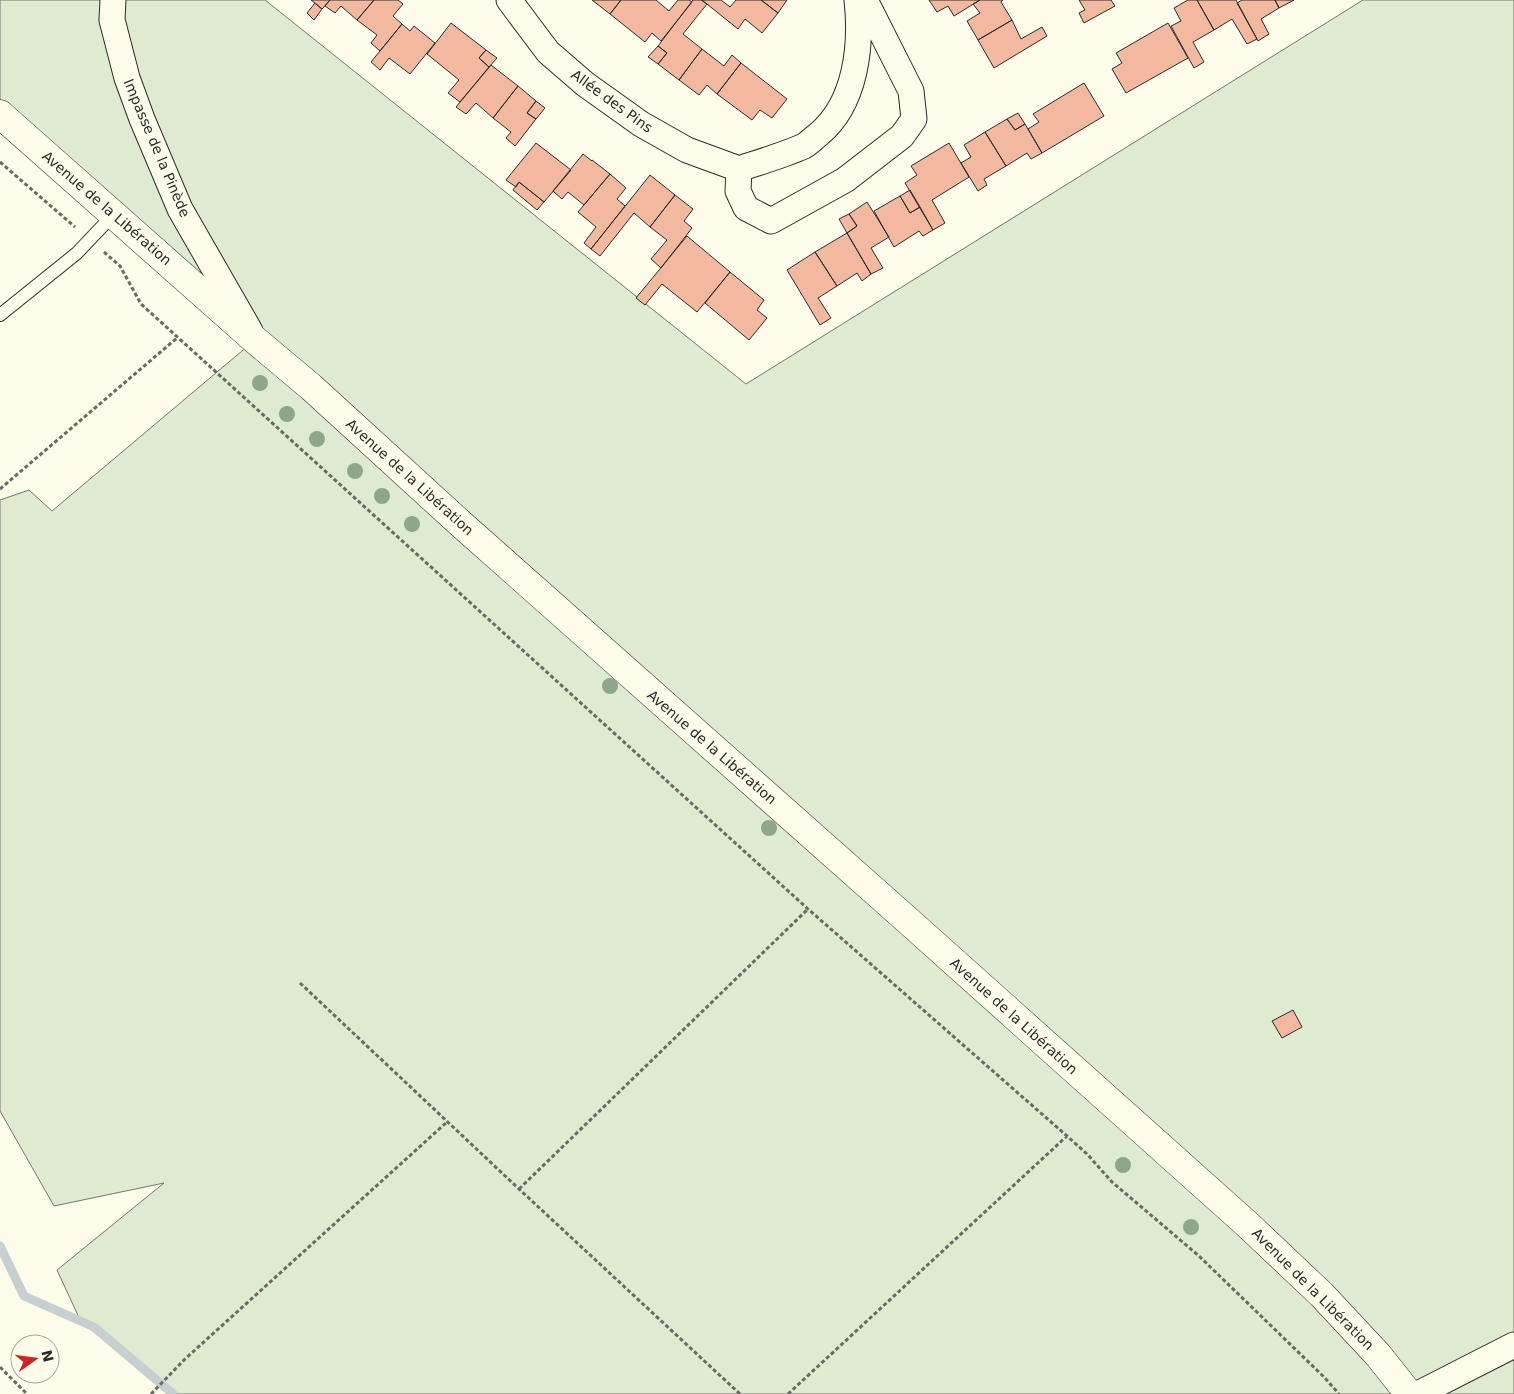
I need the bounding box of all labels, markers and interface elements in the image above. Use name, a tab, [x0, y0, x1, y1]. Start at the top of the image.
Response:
street label: Allée des Pins	[568, 66, 656, 136]
street label: Impasse de la Pinède	[121, 76, 193, 220]
street label: Avenue de la Libération	[39, 148, 175, 268]
street label: Avenue de la Libération	[343, 416, 477, 538]
street label: Avenue de la Libération	[644, 687, 780, 807]
street label: Avenue de la Libération	[947, 955, 1081, 1077]
street label: Avenue de la Libération	[1249, 1225, 1377, 1353]
north arrow	[10, 1334, 60, 1384]
text: N	[38, 1348, 57, 1363]

